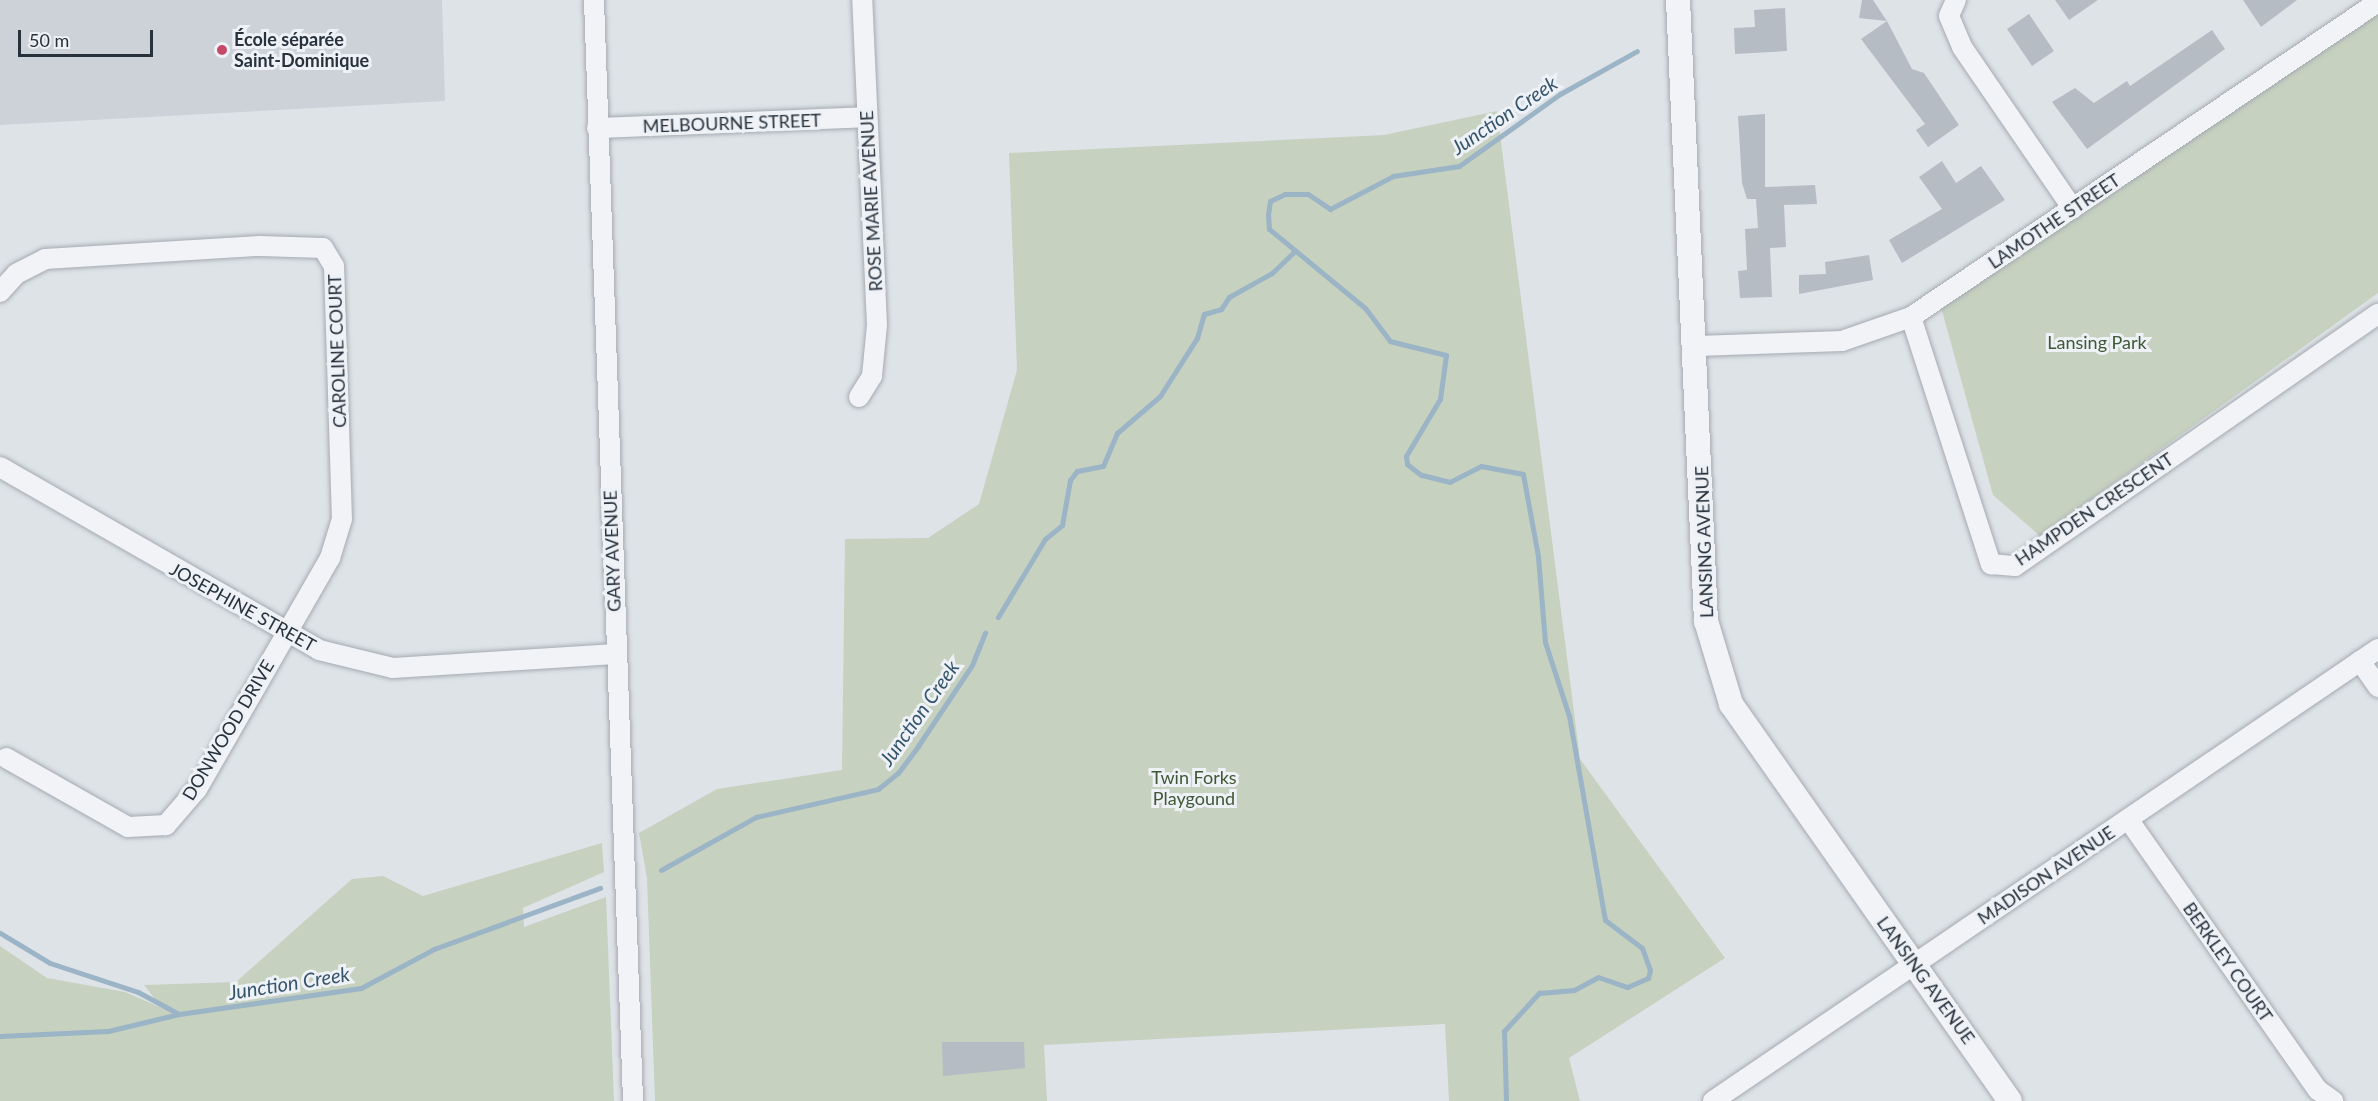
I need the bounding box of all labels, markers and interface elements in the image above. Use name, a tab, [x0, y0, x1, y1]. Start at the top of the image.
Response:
scale bar	[21, 18, 156, 56]
text: 50 m	[29, 29, 69, 51]
place label: École séparée Saint-Dominique	[234, 29, 369, 72]
marker: École séparée Saint-Dominique	[215, 43, 229, 57]
water label: Junction Creek	[1446, 71, 1562, 159]
street label: MELBOURNE STREET	[642, 109, 822, 137]
street label: ROSE MARIE AVENUE	[855, 110, 887, 292]
street label: LAMOTHE STREET	[1984, 169, 2124, 273]
street label: CAROLINE COURT	[324, 274, 350, 428]
park label: Lansing Park	[2047, 331, 2147, 353]
street label: HAMPDEN CRESCENT	[2011, 448, 2177, 570]
street label: LANSING AVENUE	[1691, 465, 1717, 619]
street label: GARY AVENUE	[599, 489, 625, 613]
street label: JOSEPHINE STREET	[166, 558, 320, 656]
street label: DONWOOD DRIVE	[178, 656, 278, 804]
water label: Junction Creek	[874, 656, 964, 770]
park label: Twin Forks Playgound	[1151, 767, 1237, 810]
street label: MADISON AVENUE	[1973, 821, 2119, 929]
street label: BERKLEY COURT	[2179, 898, 2277, 1026]
street label: LANSING AVENUE	[1872, 912, 1980, 1048]
water label: Junction Creek	[227, 962, 351, 1004]

